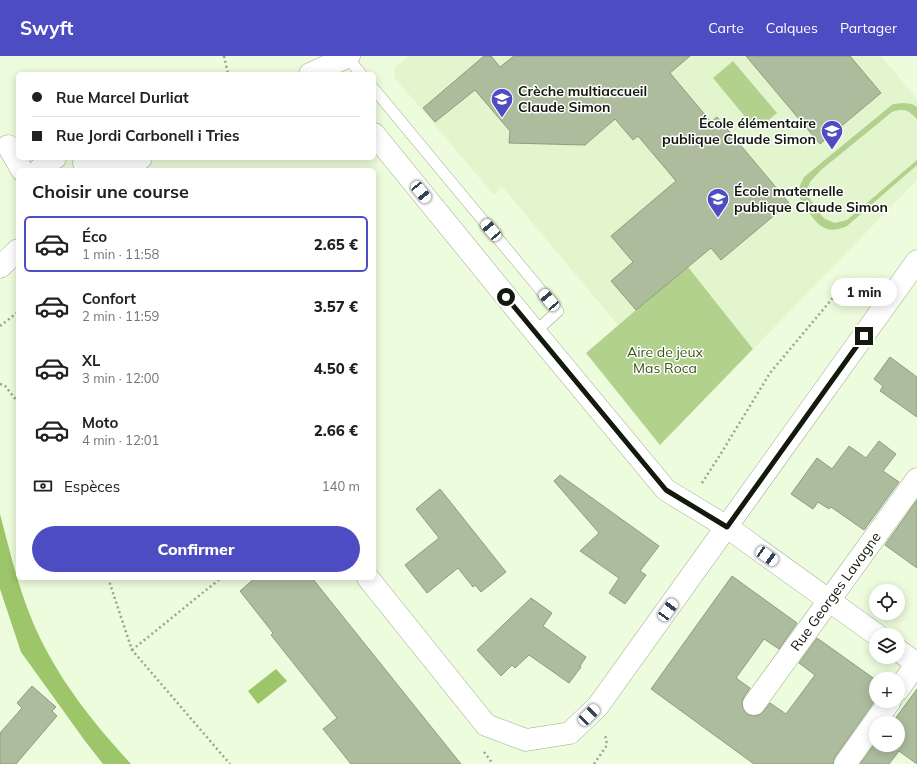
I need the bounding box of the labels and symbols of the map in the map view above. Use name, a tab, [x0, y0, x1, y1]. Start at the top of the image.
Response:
place label: Crèche multiaccueil Claude Simon	[518, 82, 647, 116]
school or university icon: Crèche multiaccueil Claude Simon	[489, 86, 515, 119]
place label: École élémentaire publique Claude Simon	[662, 114, 816, 148]
school or university icon: École élémentaire publique Claude Simon	[819, 118, 845, 151]
car	[409, 179, 433, 205]
place label: École maternelle publique Claude Simon	[734, 182, 888, 216]
school or university icon: École maternelle publique Claude Simon	[705, 186, 731, 219]
car	[479, 217, 503, 243]
callout: 1 min	[831, 278, 897, 306]
car	[537, 287, 561, 313]
route start	[497, 288, 515, 306]
route end	[855, 327, 873, 345]
park label: Aire de jeux Mas Roca	[627, 343, 704, 377]
street label: Rue Georges Lavagne	[786, 528, 885, 654]
car	[754, 544, 780, 568]
car	[656, 597, 680, 623]
car	[576, 702, 602, 728]

